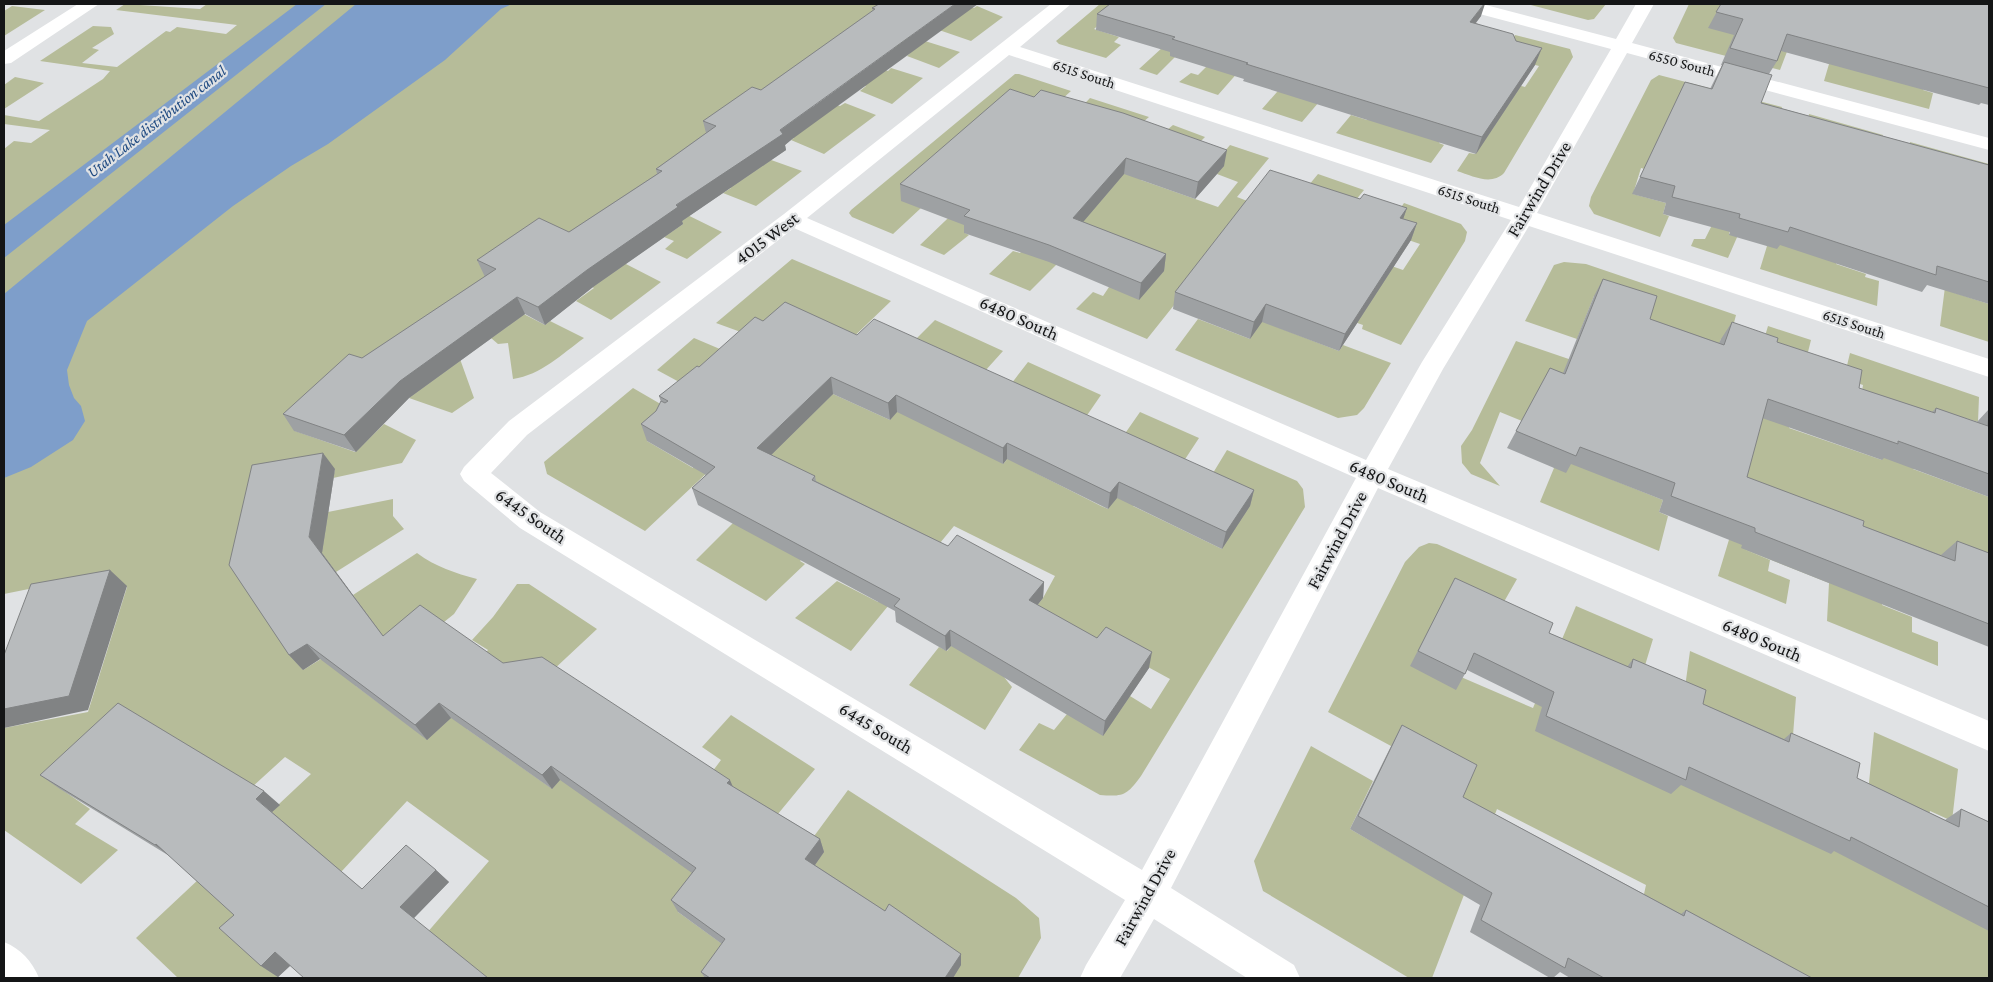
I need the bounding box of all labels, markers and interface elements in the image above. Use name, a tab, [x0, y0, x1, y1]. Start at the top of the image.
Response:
street label: 6550 South	[1647, 46, 1717, 80]
street label: 6515 South	[1051, 56, 1117, 92]
water label: Utah Lake distribution canal	[84, 61, 230, 181]
street label: Fairwind Drive	[1503, 138, 1575, 240]
street label: 6515 South	[1436, 181, 1502, 217]
street label: 4015 West	[731, 207, 803, 268]
street label: 6480 South	[977, 292, 1062, 344]
street label: 6515 South	[1821, 306, 1887, 342]
street label: 6480 South	[1346, 455, 1432, 507]
street label: 6445 South	[492, 484, 571, 548]
street label: Fairwind Drive	[1303, 488, 1371, 592]
street label: 6480 South	[1719, 614, 1805, 666]
street label: 6445 South	[836, 698, 917, 758]
street label: Fairwind Drive	[1110, 845, 1180, 949]

